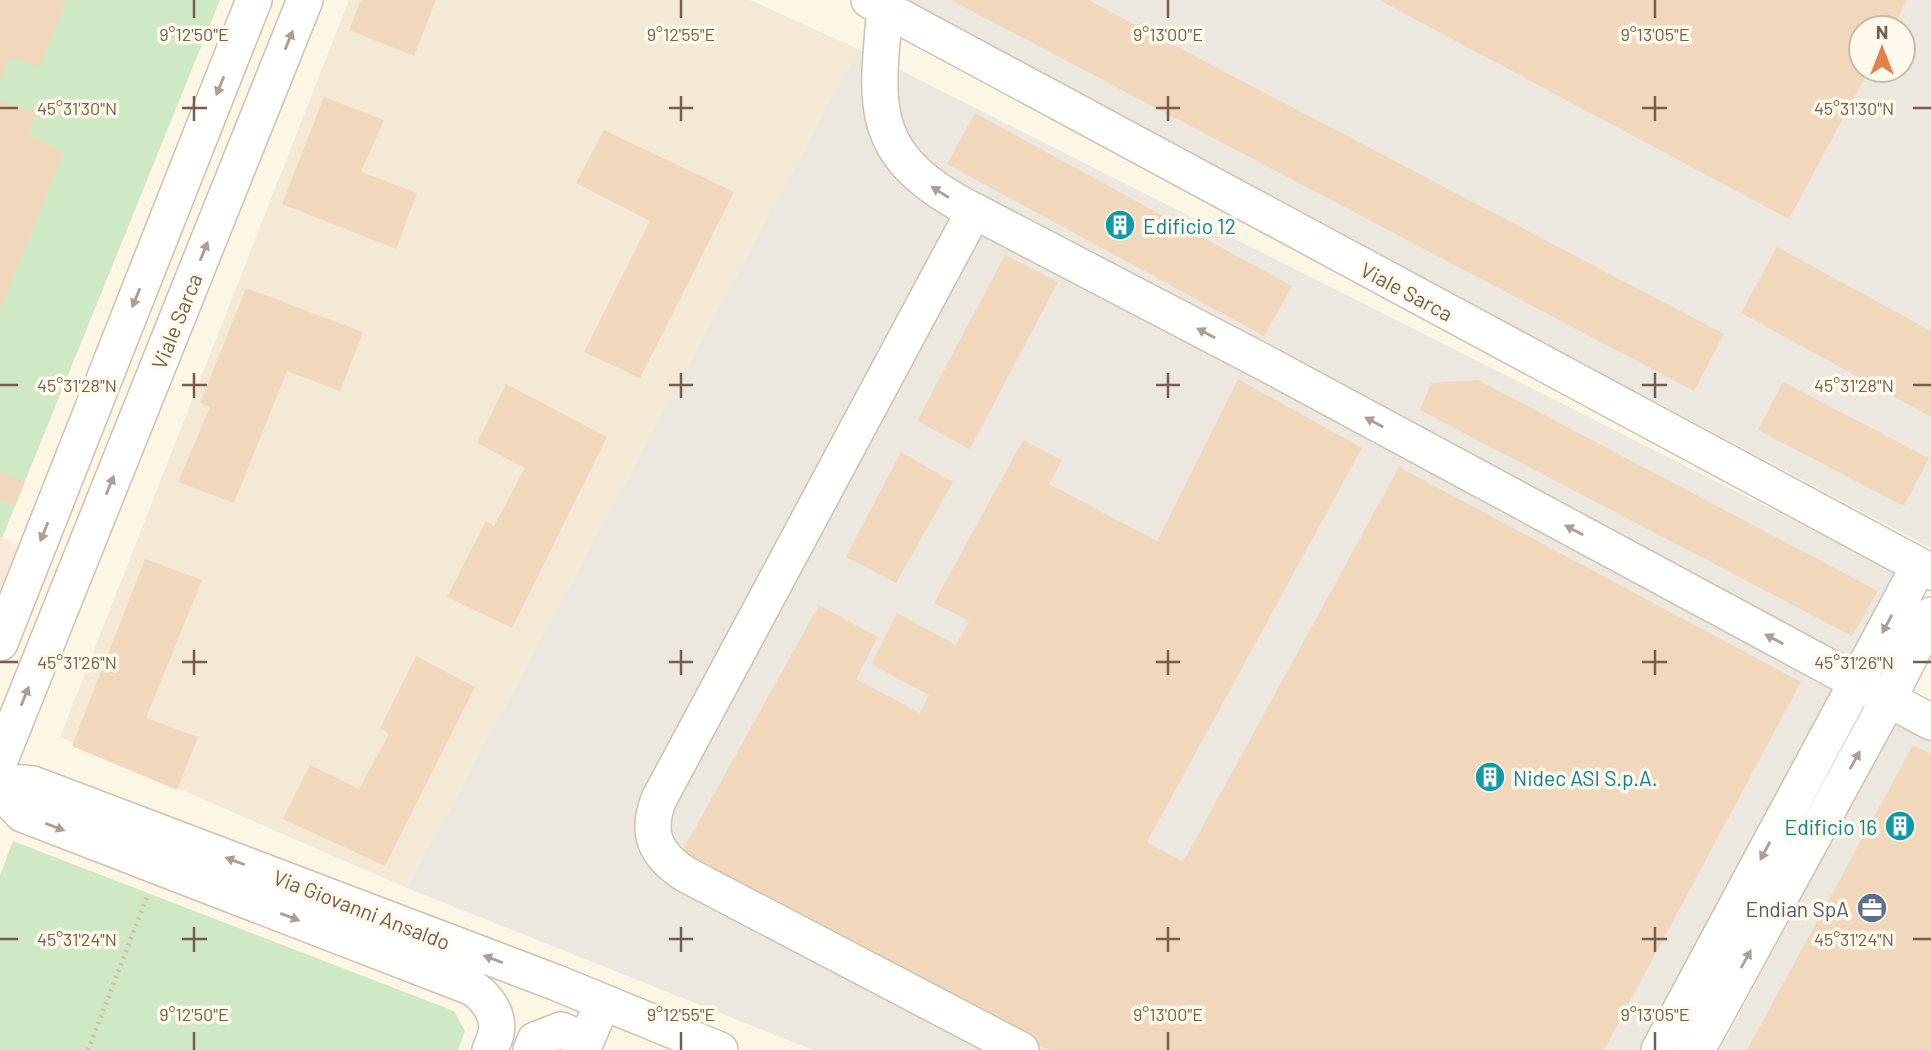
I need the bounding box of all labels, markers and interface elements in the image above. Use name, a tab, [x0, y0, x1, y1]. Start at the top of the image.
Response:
north arrow	[1847, 14, 1917, 84]
text: N	[1876, 20, 1888, 43]
text: 9°12'50"E	[159, 23, 229, 45]
text: 9°12'55"E	[647, 23, 715, 45]
text: 9°13'00"E	[1133, 23, 1203, 45]
text: 9°13'05"E	[1620, 23, 1690, 45]
one-way arrow	[283, 29, 294, 50]
one-way arrow	[214, 76, 225, 97]
text: 45°31'30"N	[37, 97, 117, 119]
text: 45°31'30"N	[1814, 97, 1894, 119]
one-way arrow	[931, 185, 950, 198]
building icon: Edificio 12	[1103, 208, 1137, 242]
place label: Edificio 12	[1143, 213, 1236, 238]
one-way arrow	[199, 241, 210, 262]
street label: Viale Sarca	[1357, 256, 1457, 326]
street label: Viale Sarca	[146, 270, 206, 372]
one-way arrow	[131, 288, 142, 309]
one-way arrow	[1196, 327, 1216, 339]
text: 45°31'28"N	[37, 374, 117, 396]
text: 45°31'28"N	[1814, 374, 1894, 396]
one-way arrow	[1364, 416, 1384, 428]
one-way arrow	[105, 474, 116, 495]
one-way arrow	[38, 522, 49, 543]
one-way arrow	[1564, 525, 1584, 536]
one-way arrow	[1881, 614, 1893, 634]
one-way arrow	[1764, 633, 1784, 645]
text: 45°31'26"N	[37, 651, 117, 673]
text: 45°31'26"N	[1814, 651, 1894, 673]
one-way arrow	[20, 686, 31, 707]
one-way arrow	[1849, 750, 1861, 769]
building icon: Nidec ASI S.p.A.	[1473, 760, 1507, 794]
place label: Nidec ASI S.p.A.	[1513, 765, 1658, 790]
building icon: Edificio 16	[1883, 809, 1917, 843]
place label: Edificio 16	[1785, 814, 1877, 839]
one-way arrow	[45, 821, 66, 832]
one-way arrow	[1760, 841, 1771, 861]
one-way arrow	[224, 855, 245, 866]
street label: Via Giovanni Ansaldo	[270, 864, 454, 954]
office icon: Endian SpA	[1855, 891, 1889, 925]
place label: Endian SpA	[1745, 896, 1849, 921]
one-way arrow	[280, 912, 301, 923]
text: 45°31'24"N	[37, 928, 117, 950]
text: 45°31'24"N	[1814, 928, 1894, 950]
one-way arrow	[1740, 950, 1752, 969]
one-way arrow	[483, 954, 504, 965]
text: 9°12'50"E	[159, 1003, 229, 1025]
text: 9°12'55"E	[647, 1003, 715, 1025]
text: 9°13'00"E	[1133, 1003, 1203, 1025]
text: 9°13'05"E	[1620, 1003, 1690, 1025]

